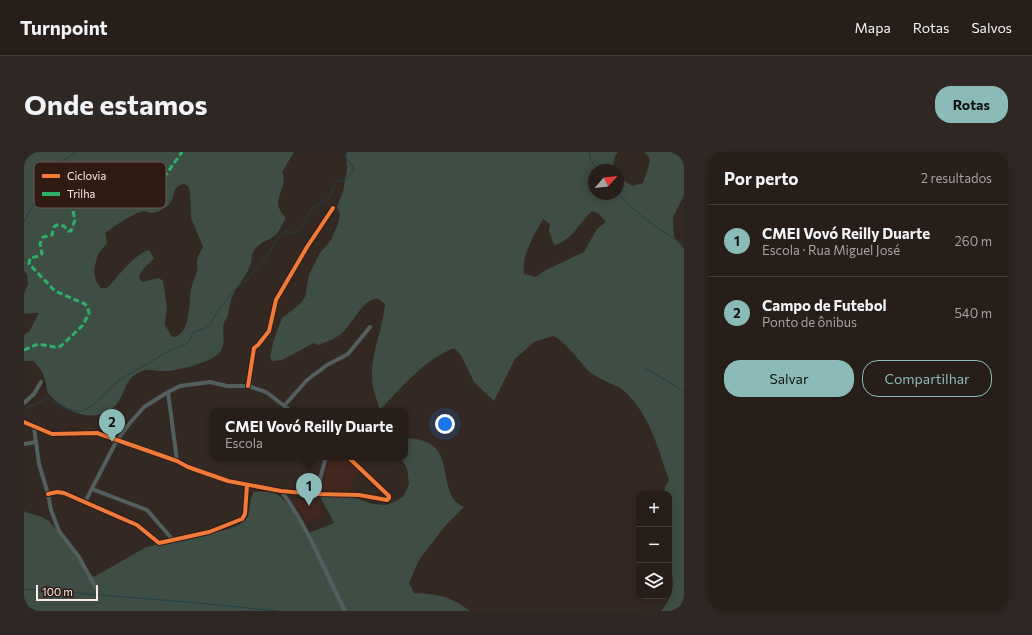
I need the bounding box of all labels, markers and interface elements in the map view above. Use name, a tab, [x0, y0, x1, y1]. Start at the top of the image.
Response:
text: Turnpoint	[20, 16, 108, 39]
text: Mapa	[855, 19, 891, 36]
text: Rotas	[913, 19, 949, 36]
text: Salvos	[971, 19, 1012, 36]
button: Rotas	[935, 86, 1008, 123]
text: Onde estamos	[24, 87, 208, 121]
legend	[34, 162, 166, 208]
north arrow	[588, 164, 624, 200]
text: Por perto	[724, 168, 799, 189]
text: Ciclovia	[67, 169, 106, 182]
text: 2 resultados	[921, 170, 992, 186]
text: Trilha	[67, 187, 95, 200]
text: CMEI Vovó Reilly Duarte	[762, 224, 930, 242]
text: 1	[734, 233, 740, 249]
text: 260 m	[955, 233, 992, 249]
text: Escola · Rua Miguel José	[762, 242, 900, 258]
text: Campo de Futebol	[762, 296, 887, 314]
text: 2	[733, 305, 741, 321]
text: 540 m	[954, 305, 992, 321]
text: Ponto de ônibus	[762, 314, 857, 330]
button: Salvar	[724, 360, 854, 397]
button: Compartilhar	[862, 360, 992, 397]
popup	[210, 408, 408, 460]
pin: 2	[99, 409, 125, 442]
your location	[435, 414, 455, 434]
text: CMEI Vovó Reilly Duarte	[225, 417, 393, 435]
text: Escola	[225, 435, 263, 451]
pin: 1	[296, 473, 322, 506]
map controls	[636, 491, 672, 599]
button: +	[636, 491, 672, 527]
button: −	[636, 527, 672, 563]
button: layers	[636, 563, 672, 599]
scale bar	[36, 583, 98, 602]
text: 100 m	[42, 585, 73, 598]

